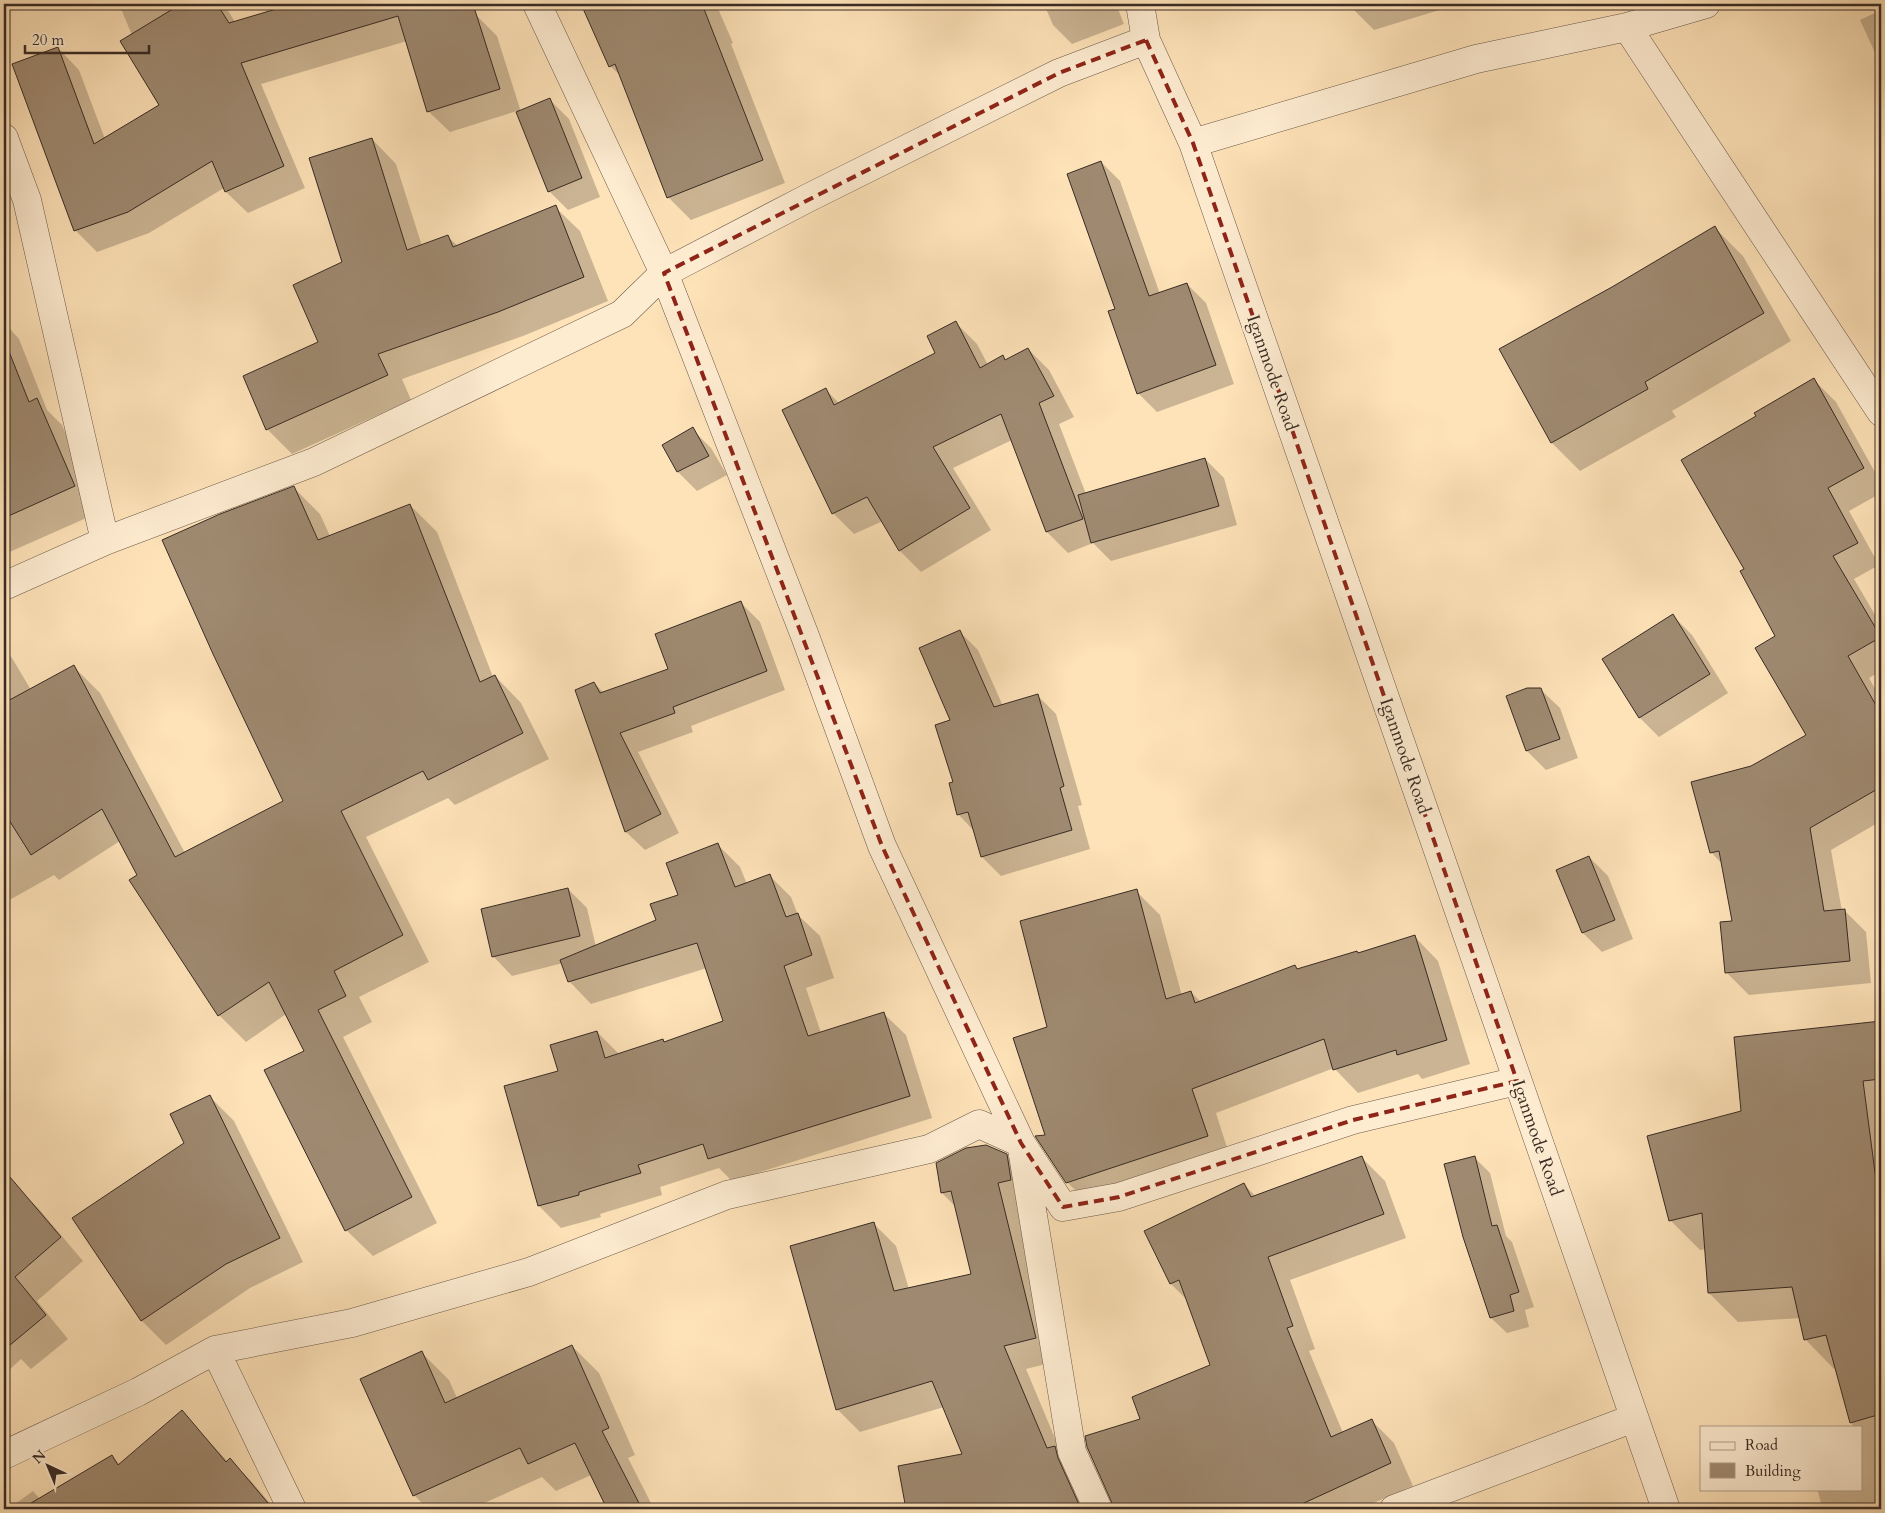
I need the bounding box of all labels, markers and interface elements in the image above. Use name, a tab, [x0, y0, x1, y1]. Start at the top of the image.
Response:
scale bar	[25, 22, 149, 54]
text: 20 m	[32, 30, 64, 50]
street label: Iganmode Road	[1240, 312, 1304, 435]
street label: Iganmode Road	[1373, 695, 1437, 818]
street label: Iganmode Road	[1505, 1077, 1569, 1200]
legend	[1700, 1426, 1862, 1490]
text: Road	[1745, 1435, 1778, 1455]
north arrow	[22, 1440, 72, 1490]
text: N	[28, 1446, 50, 1468]
text: Building	[1745, 1461, 1801, 1481]

